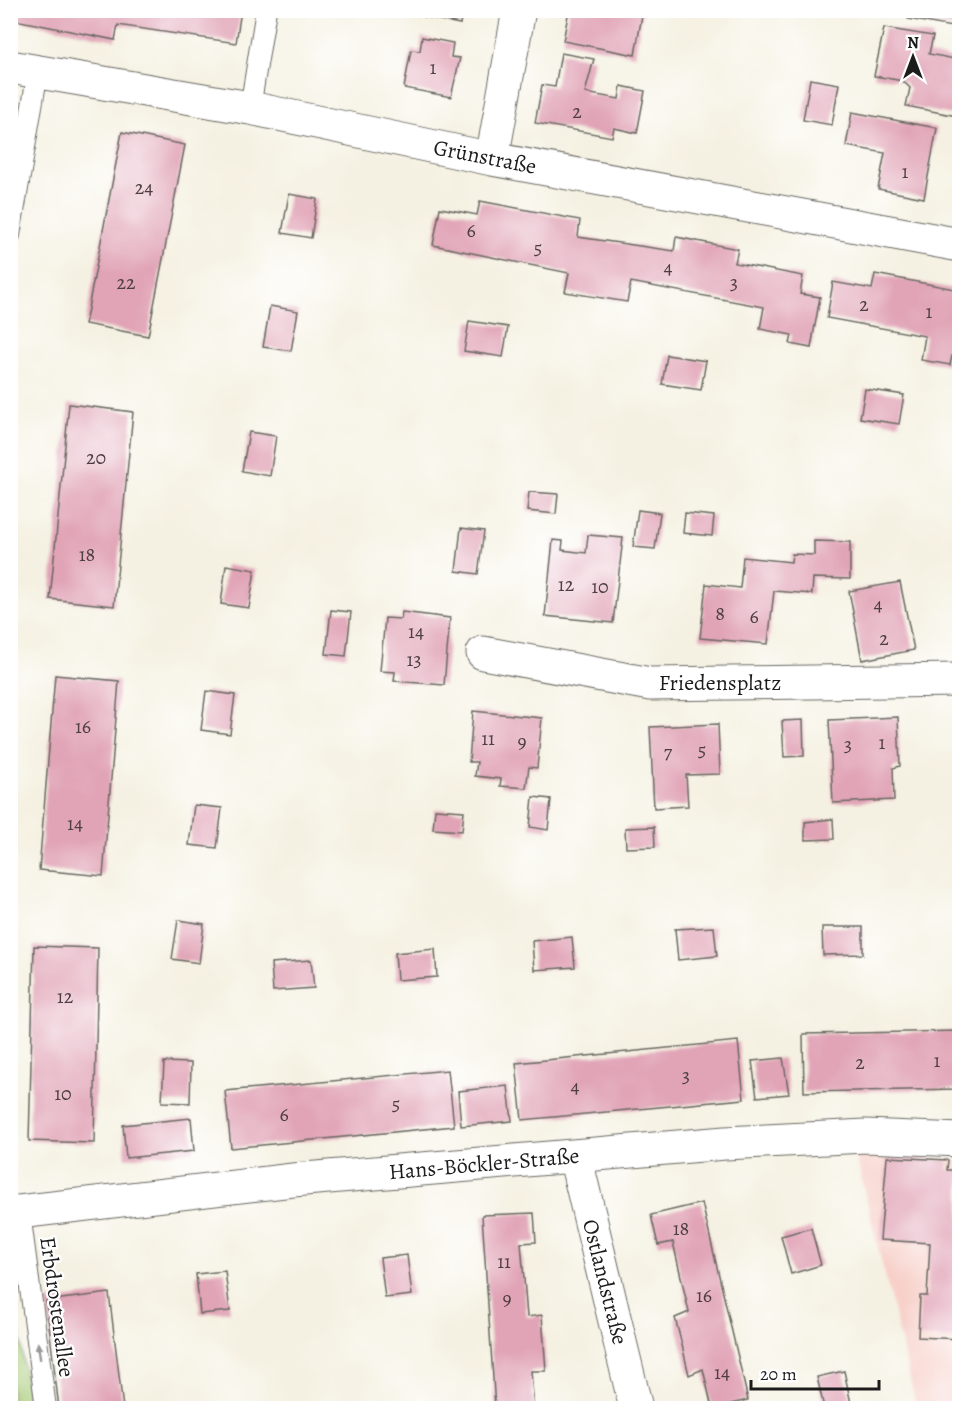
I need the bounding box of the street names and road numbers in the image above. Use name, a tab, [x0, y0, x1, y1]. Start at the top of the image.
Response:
street label: Grünstraße	[431, 132, 539, 182]
street label: Friedensplatz	[659, 668, 781, 698]
street label: Hans-Böckler-Straße	[388, 1141, 580, 1187]
street label: Ostlandstraße	[575, 1216, 635, 1348]
street label: Erbdrostenallee	[32, 1235, 82, 1379]

